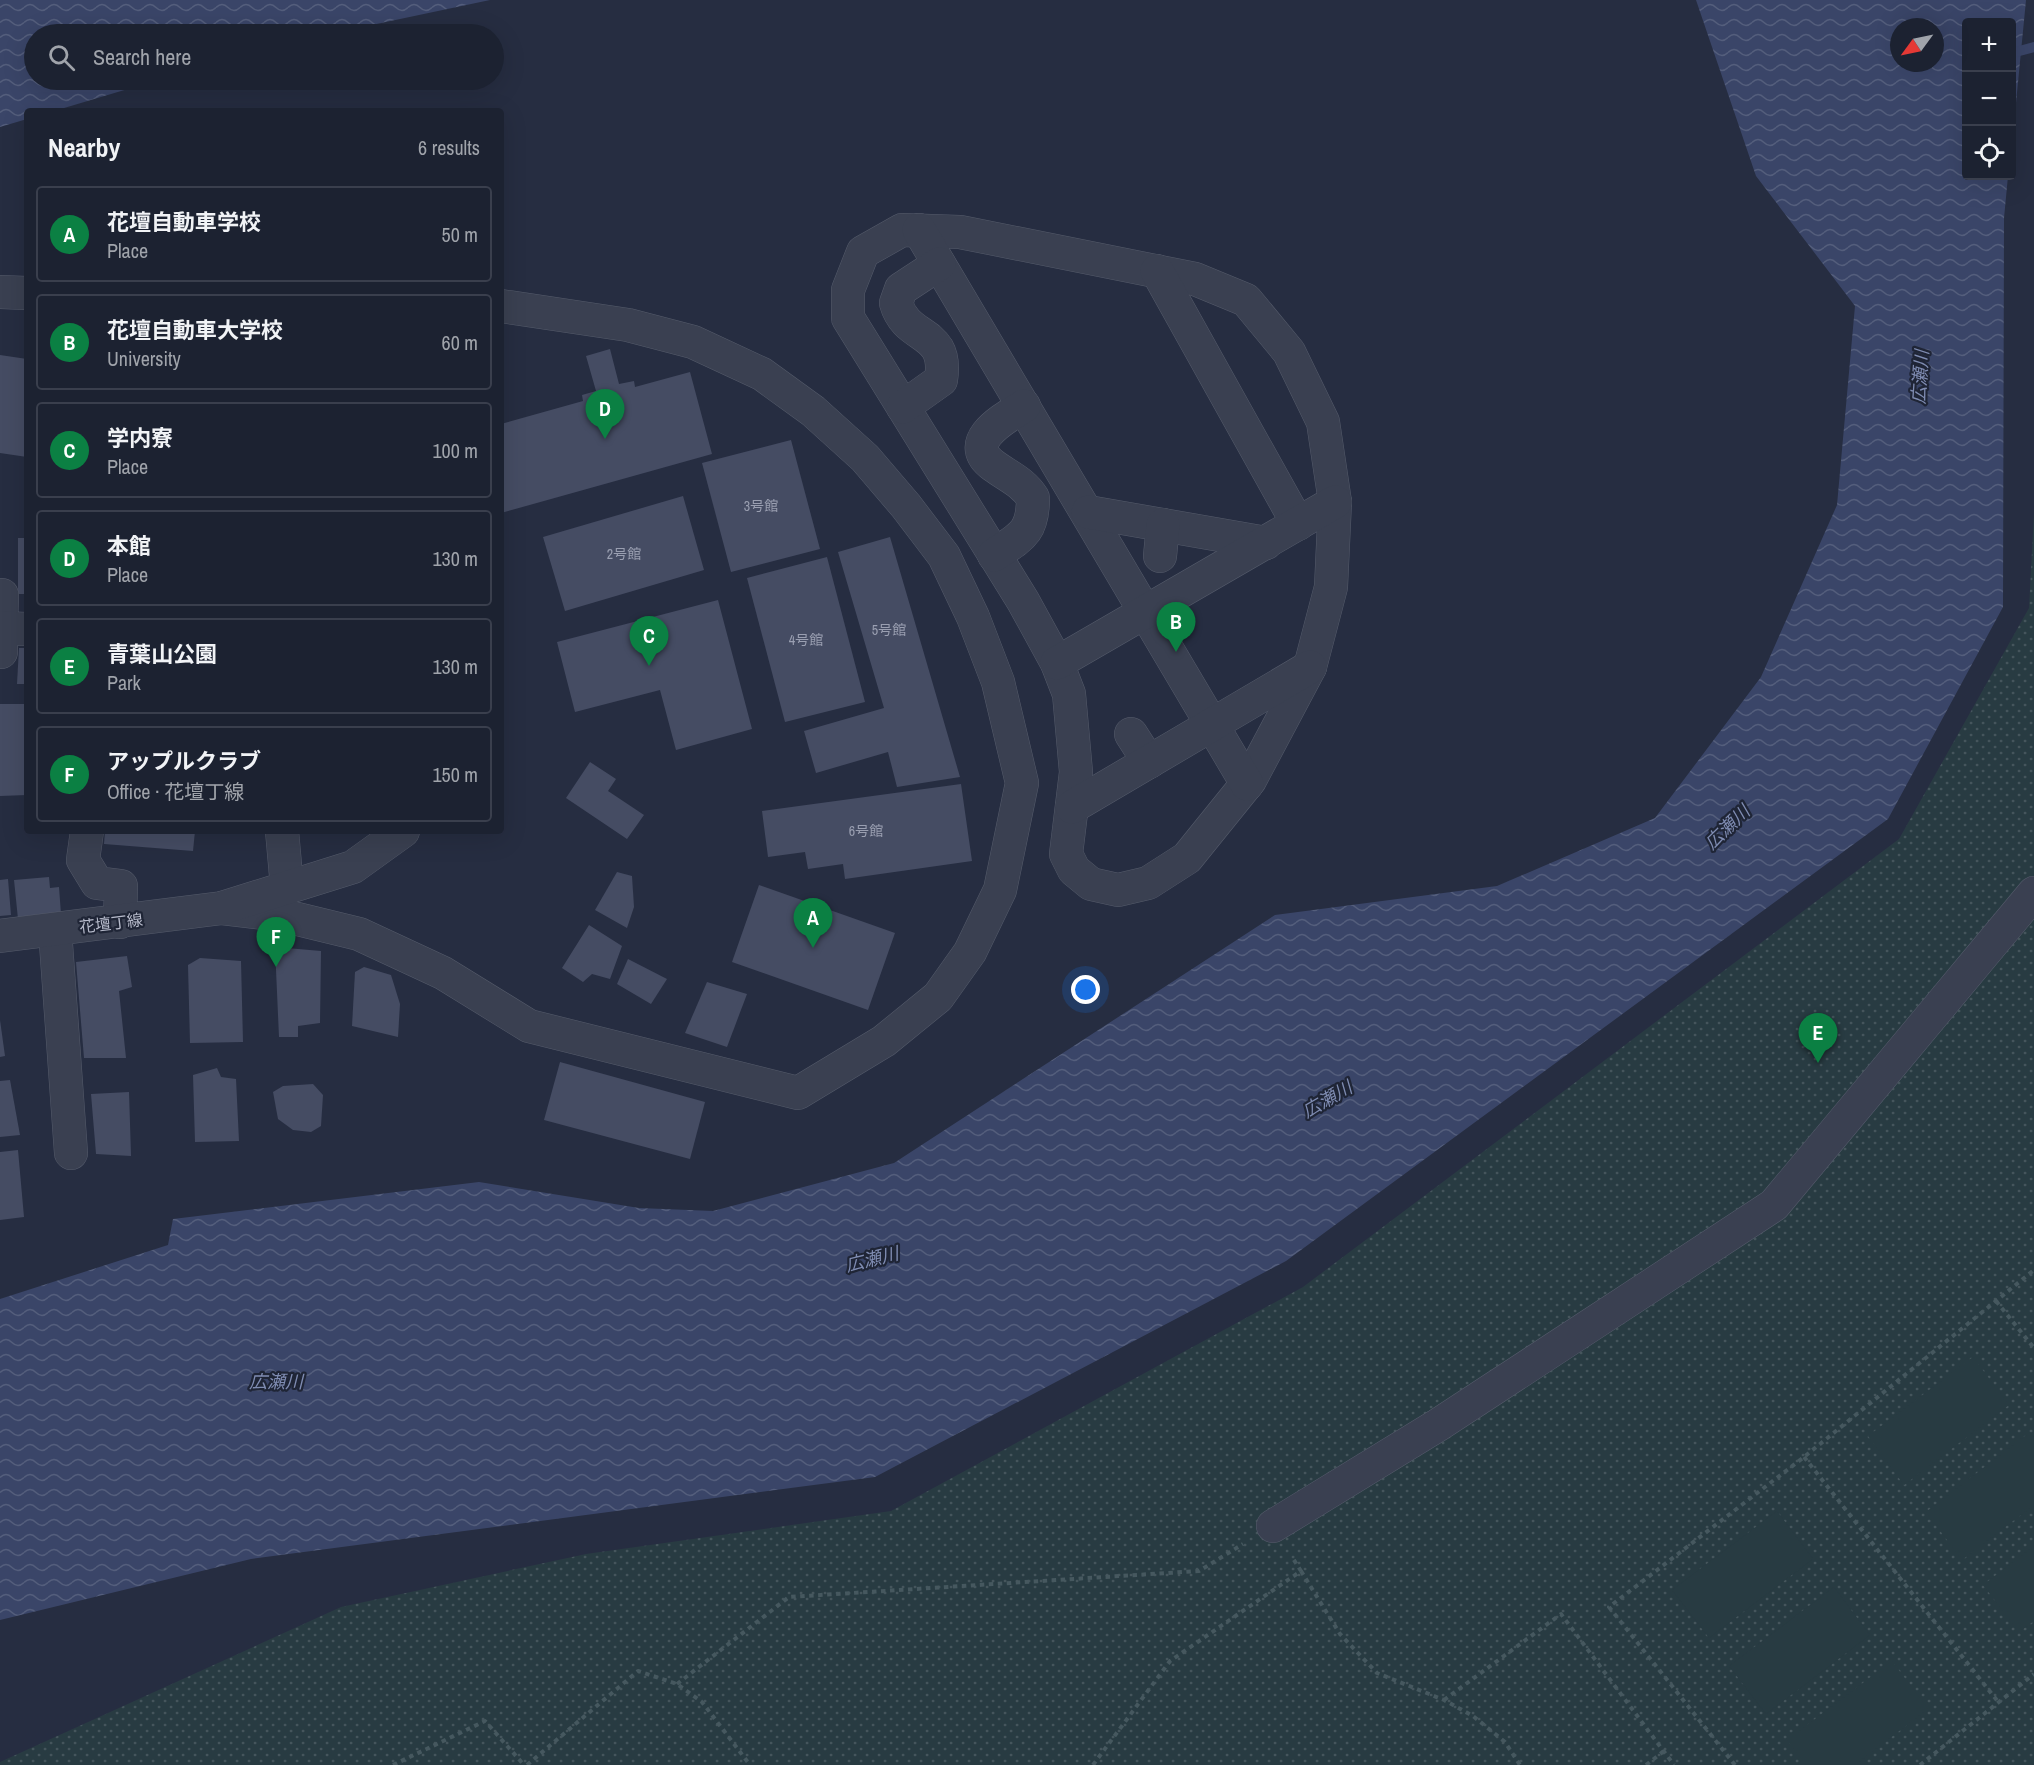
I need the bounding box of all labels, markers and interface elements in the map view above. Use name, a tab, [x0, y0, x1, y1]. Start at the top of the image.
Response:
north arrow	[1890, 18, 1944, 72]
map controls	[1962, 18, 2016, 180]
button: +	[1962, 18, 2016, 72]
search box	[24, 24, 504, 90]
icon: search	[45, 41, 78, 74]
text: Search here	[93, 42, 191, 72]
button: −	[1962, 72, 2016, 126]
button: locate	[1962, 126, 2016, 180]
text: Nearby	[48, 130, 120, 165]
text: 6 results	[418, 134, 480, 161]
text: 花壇自動車学校	[107, 207, 261, 237]
text: A	[64, 221, 75, 248]
text: 50 m	[442, 221, 478, 248]
text: Place	[107, 237, 148, 264]
text: 花壇自動車大学校	[107, 315, 283, 345]
text: B	[64, 329, 75, 356]
text: 60 m	[442, 329, 478, 356]
text: University	[107, 345, 181, 372]
water label: 広瀬川	[1906, 347, 1934, 405]
pin: D	[586, 390, 624, 439]
text: 学内寮	[107, 423, 173, 453]
text: C	[64, 437, 75, 464]
text: 100 m	[432, 437, 478, 464]
text: Place	[107, 453, 148, 480]
house number: 3号館	[744, 497, 778, 515]
text: 本館	[107, 531, 151, 561]
text: D	[64, 545, 75, 572]
text: 130 m	[432, 545, 478, 572]
house number: 2号館	[607, 545, 641, 563]
text: Place	[107, 561, 148, 588]
pin: B	[1156, 602, 1196, 652]
pin: C	[630, 616, 668, 666]
house number: 5号館	[872, 621, 906, 639]
house number: 4号館	[789, 631, 823, 649]
text: 青葉山公園	[107, 639, 217, 669]
text: E	[64, 653, 75, 680]
text: 130 m	[432, 653, 478, 680]
text: Park	[107, 669, 141, 696]
text: アップルクラブ	[107, 746, 261, 776]
text: F	[64, 761, 75, 788]
text: 150 m	[432, 761, 478, 788]
text: Office · 花壇丁線	[107, 778, 244, 805]
water label: 広瀬川	[1699, 798, 1757, 855]
house number: 6号館	[849, 822, 883, 840]
pin: A	[794, 898, 832, 948]
street label: 花壇丁線	[78, 908, 144, 938]
pin: F	[256, 918, 296, 967]
your location	[1071, 975, 1100, 1004]
pin: E	[1798, 1014, 1838, 1063]
water label: 広瀬川	[1297, 1074, 1358, 1123]
water label: 広瀬川	[843, 1240, 903, 1278]
water label: 広瀬川	[249, 1369, 305, 1394]

